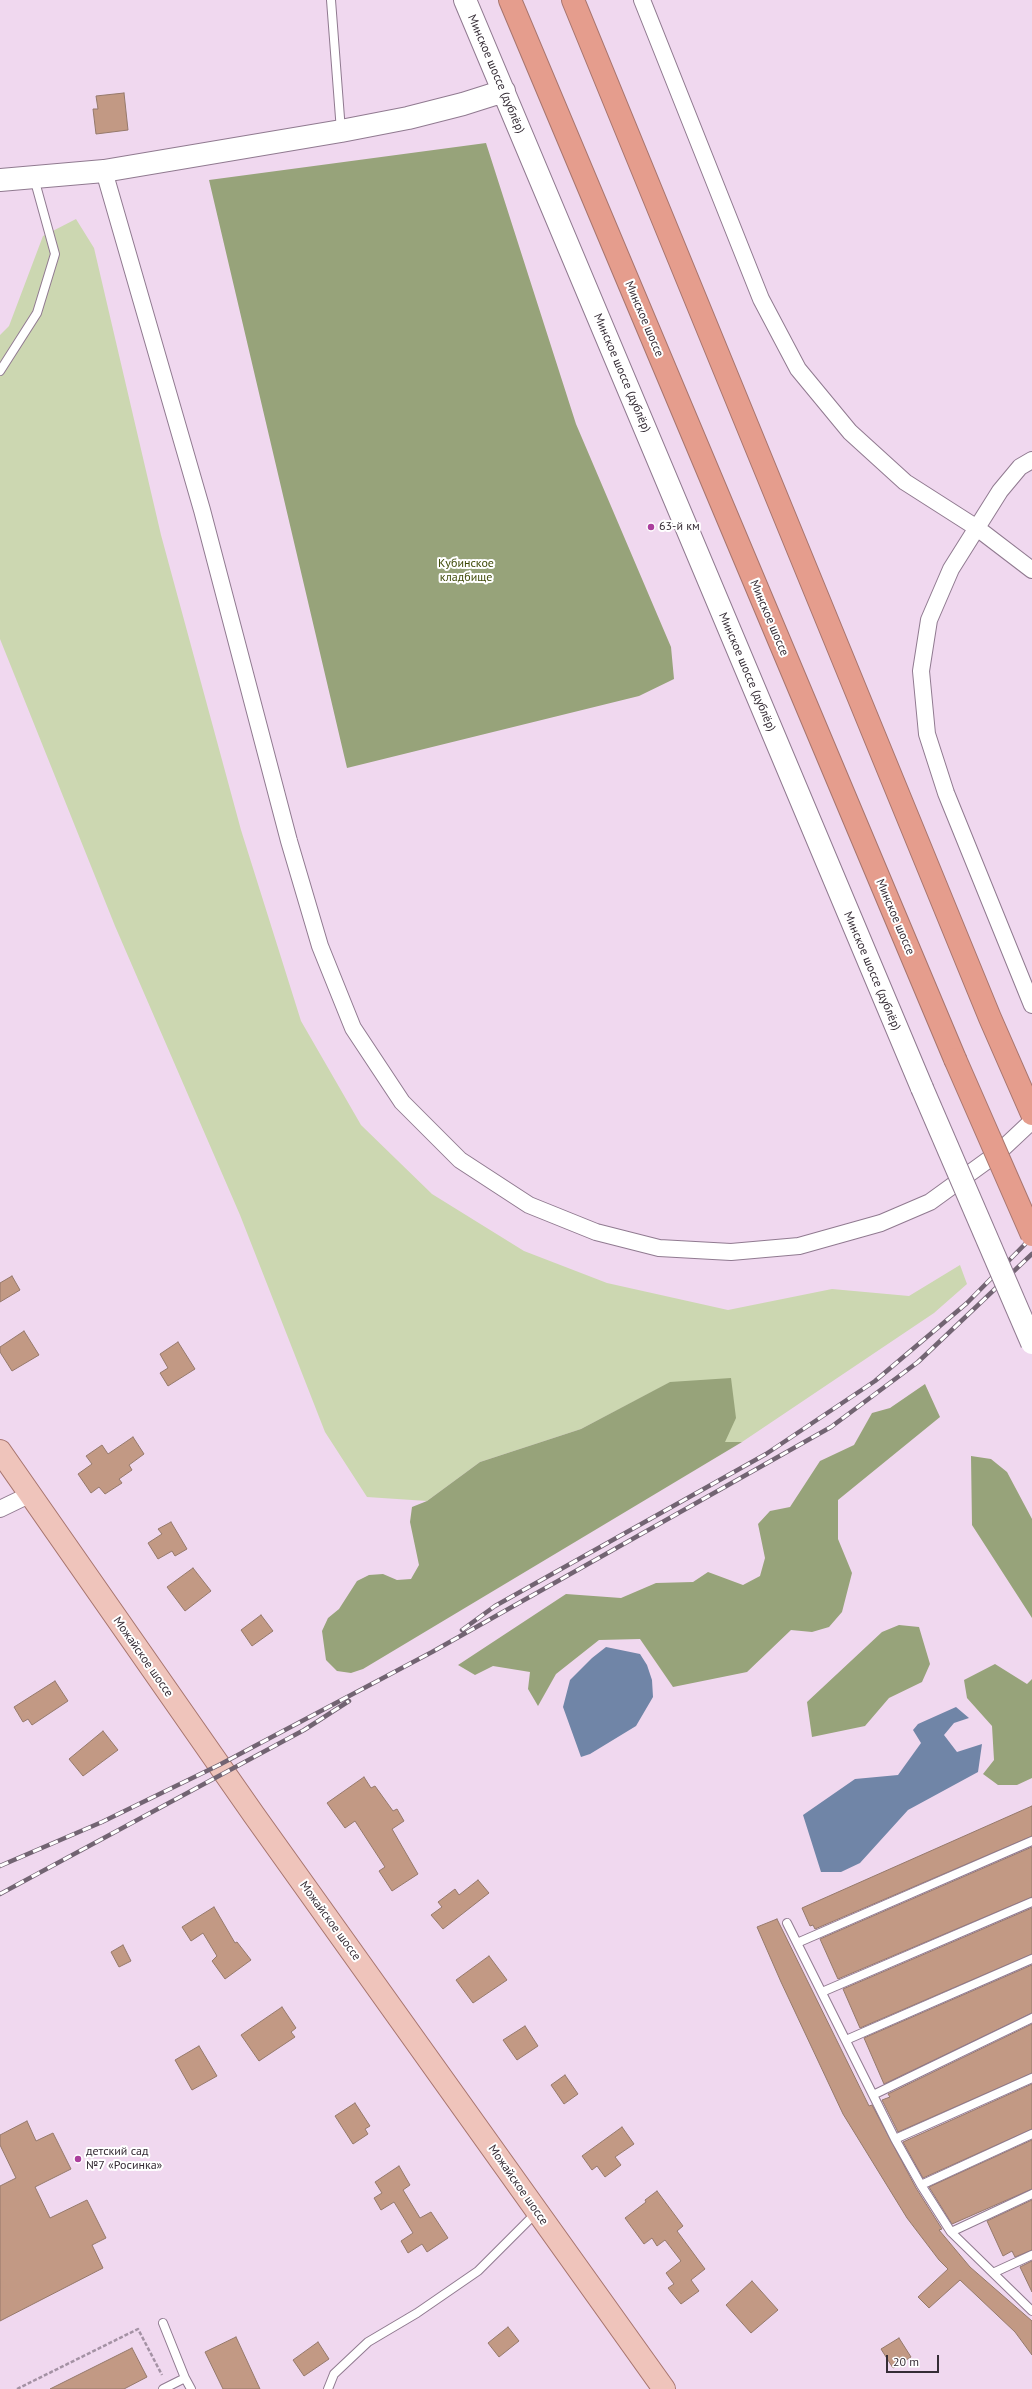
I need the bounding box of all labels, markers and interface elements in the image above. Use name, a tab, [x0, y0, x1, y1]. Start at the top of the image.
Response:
street label: Минское шоссе (дублёр)	[464, 12, 528, 136]
street label: Минское шоссе	[622, 279, 666, 359]
street label: Минское шоссе (дублёр)	[590, 311, 654, 435]
place label: 63-й км	[659, 520, 700, 534]
marker: 63-й км	[646, 522, 656, 532]
park label: Кубинское кладбище	[438, 557, 494, 585]
street label: Минское шоссе	[747, 578, 791, 658]
street label: Минское шоссе (дублёр)	[715, 610, 779, 734]
street label: Минское шоссе	[873, 877, 917, 957]
street label: Минское шоссе (дублёр)	[840, 909, 904, 1033]
street label: Можайское шоссе	[110, 1614, 176, 1700]
street label: Можайское шоссе	[296, 1878, 364, 1964]
street label: Можайское шоссе	[485, 2142, 551, 2228]
place label: детский сад №7 «Росинка»	[86, 2145, 162, 2173]
marker: детский сад №7 «Росинка»	[73, 2154, 83, 2164]
scale bar	[888, 2347, 941, 2373]
text: 20 m	[893, 2354, 919, 2369]

